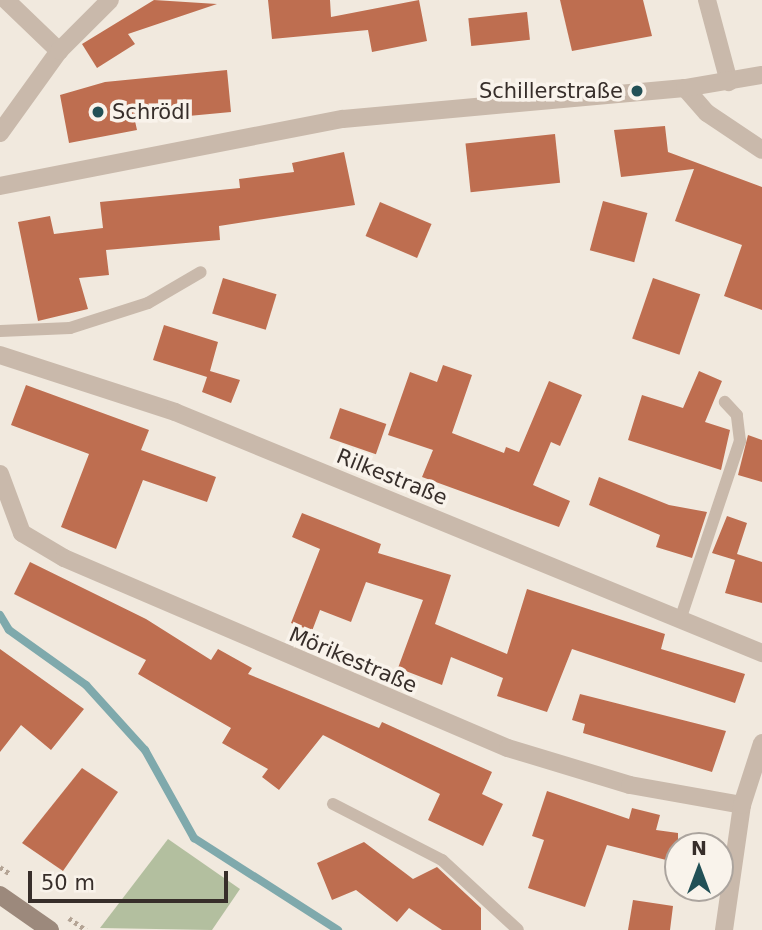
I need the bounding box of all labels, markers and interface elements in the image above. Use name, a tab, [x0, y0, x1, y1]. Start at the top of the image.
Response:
place label: Schillerstraße	[479, 78, 623, 104]
marker: Schillerstraße	[629, 83, 645, 99]
place label: Schrödl	[112, 99, 190, 125]
marker: Schrödl	[90, 104, 106, 120]
street label: Rilkestraße	[333, 443, 451, 511]
street label: Mörikestraße	[285, 622, 421, 698]
north arrow	[664, 832, 734, 902]
text: N	[691, 837, 707, 859]
scale bar	[32, 856, 231, 900]
text: 50 m	[41, 871, 95, 895]

